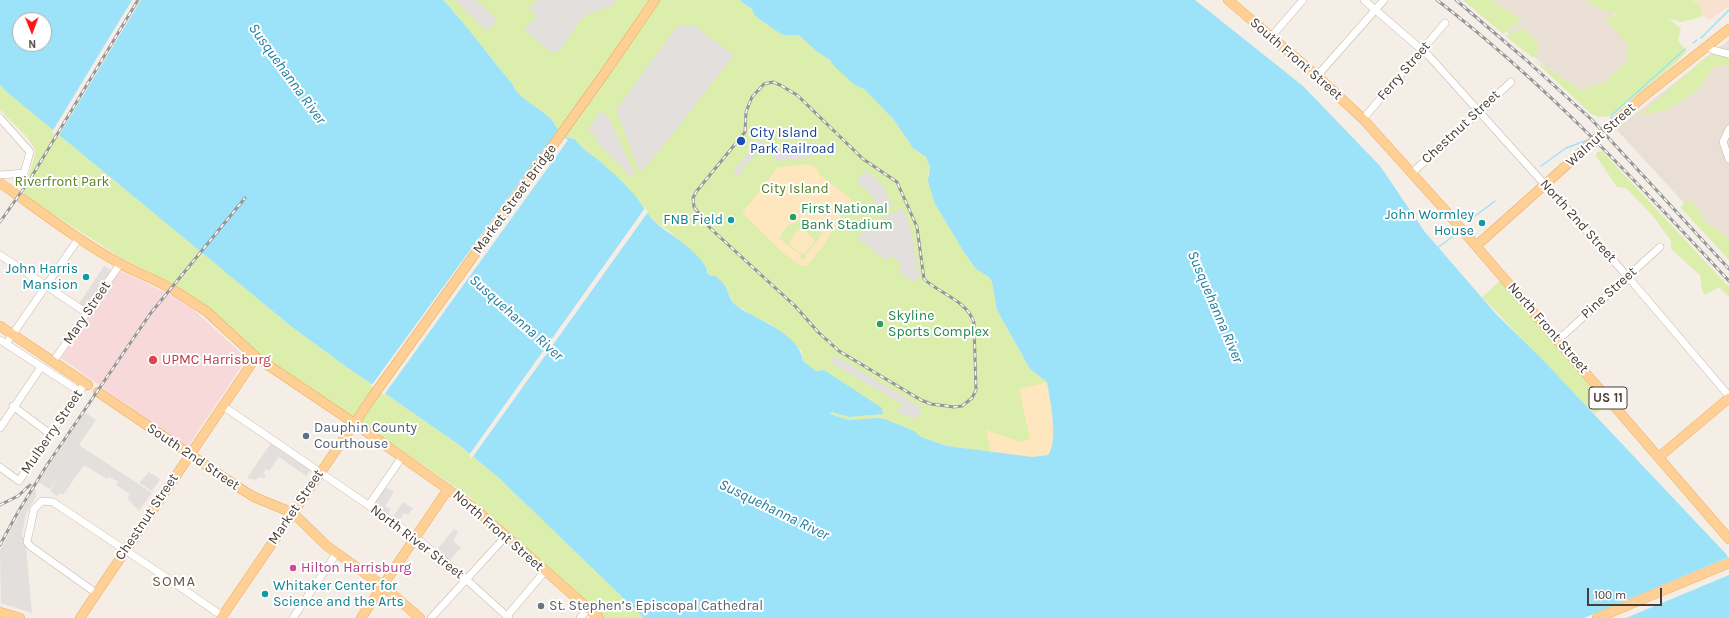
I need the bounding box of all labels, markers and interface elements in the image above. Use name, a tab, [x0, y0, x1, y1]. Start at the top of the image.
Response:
north arrow	[12, 12, 52, 52]
street label: South Front Street	[1246, 14, 1346, 104]
water label: Susquehanna River	[244, 20, 330, 128]
text: N	[28, 37, 36, 50]
street label: Ferry Street	[1374, 38, 1434, 104]
street label: Chestnut Street	[1418, 86, 1504, 168]
street label: Walnut Street	[1563, 99, 1639, 171]
place label: City Island Park Railroad	[750, 125, 835, 158]
marker: City Island Park Railroad	[735, 135, 747, 147]
street label: Market Street Bridge	[470, 141, 560, 257]
park label: Riverfront Park	[15, 174, 109, 190]
street label: North 2nd Street	[1536, 176, 1620, 266]
park label: City Island	[761, 181, 829, 197]
place label: First National Bank Stadium	[801, 201, 893, 234]
place label: John Wormley House	[1385, 207, 1474, 240]
place label: FNB Field	[663, 212, 723, 228]
marker: First National Bank Stadium	[788, 212, 798, 222]
marker: FNB Field	[726, 215, 736, 225]
marker: John Wormley House	[1477, 218, 1487, 228]
water label: Susquehanna River	[1183, 248, 1247, 366]
place label: John Harris Mansion	[6, 261, 78, 294]
street label: Pine Street	[1578, 264, 1640, 322]
water label: Susquehanna River	[465, 271, 567, 365]
marker: John Harris Mansion	[81, 272, 91, 282]
street label: Mary Street	[60, 278, 114, 348]
street label: North Front Street	[1504, 279, 1592, 377]
place label: Skyline Sports Complex	[888, 308, 989, 340]
marker: Skyline Sports Complex	[875, 319, 885, 329]
place label: UPMC Harrisburg	[162, 352, 271, 368]
marker: UPMC Harrisburg	[147, 354, 159, 366]
street label: Mulberry Street	[18, 387, 86, 477]
road number: US 11	[1589, 387, 1627, 409]
street label: South 2nd Street	[143, 420, 243, 494]
place label: Dauphin County Courthouse	[314, 420, 417, 452]
marker: Dauphin County Courthouse	[301, 431, 311, 441]
street label: Market Street	[265, 466, 327, 548]
street label: Chestnut Street	[112, 471, 182, 563]
water label: Susquehanna River	[716, 476, 832, 544]
street label: North Front Street	[449, 487, 547, 575]
street label: North River Street	[367, 501, 467, 583]
place label: Hilton Harrisburg	[301, 560, 411, 576]
marker: Hilton Harrisburg	[288, 563, 298, 573]
district label: SOMA	[152, 573, 196, 591]
place label: Whitaker Center for Science and the Arts	[273, 578, 404, 610]
scale bar	[1589, 580, 1664, 606]
text: 100 m	[1594, 588, 1626, 602]
marker: Whitaker Center for Science and the Arts	[260, 589, 270, 599]
place label: St. Stephen’s Episcopal Cathedral	[549, 598, 763, 614]
marker: St. Stephen’s Episcopal Cathedral	[536, 601, 546, 611]

